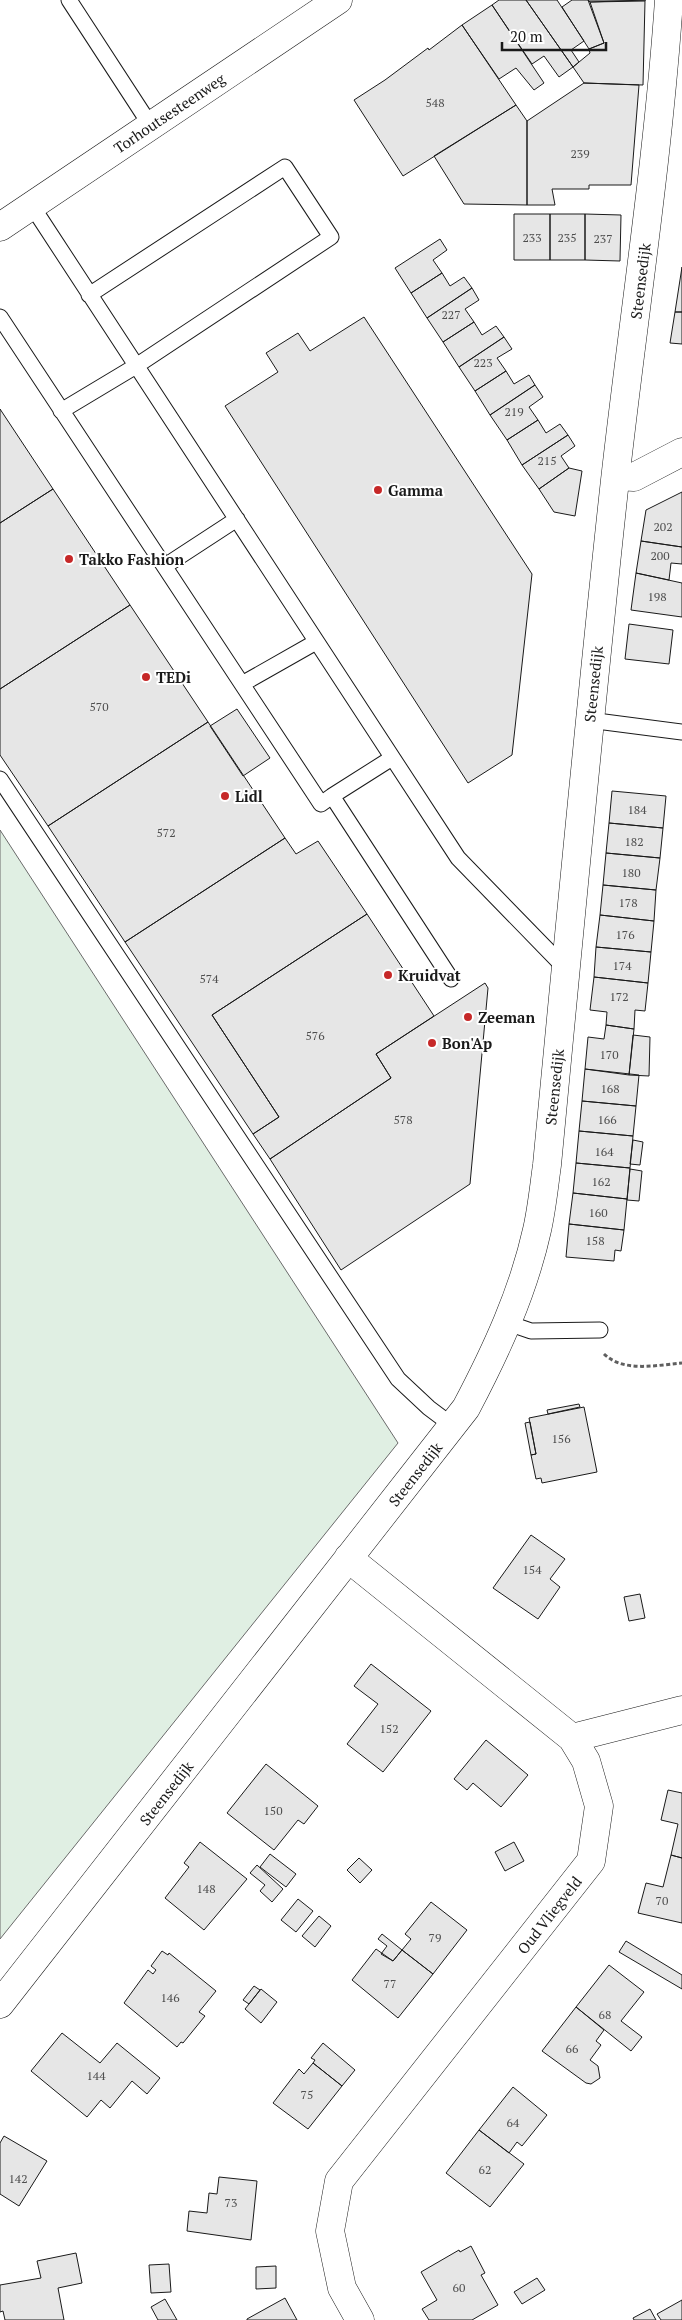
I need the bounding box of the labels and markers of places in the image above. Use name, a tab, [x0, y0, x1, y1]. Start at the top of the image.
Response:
place label: Gamma	[388, 480, 444, 500]
marker: Gamma	[372, 484, 384, 496]
place label: Takko Fashion	[79, 549, 184, 569]
marker: Takko Fashion	[63, 553, 75, 565]
place label: TEDi	[156, 667, 191, 687]
marker: TEDi	[140, 671, 152, 683]
place label: Lidl	[235, 786, 263, 806]
marker: Lidl	[219, 790, 231, 802]
place label: Kruidvat	[398, 965, 461, 985]
marker: Kruidvat	[382, 969, 394, 981]
place label: Zeeman	[478, 1007, 535, 1027]
marker: Zeeman	[462, 1011, 474, 1023]
place label: Bon'Ap	[442, 1033, 492, 1053]
marker: Bon'Ap	[426, 1037, 438, 1049]

